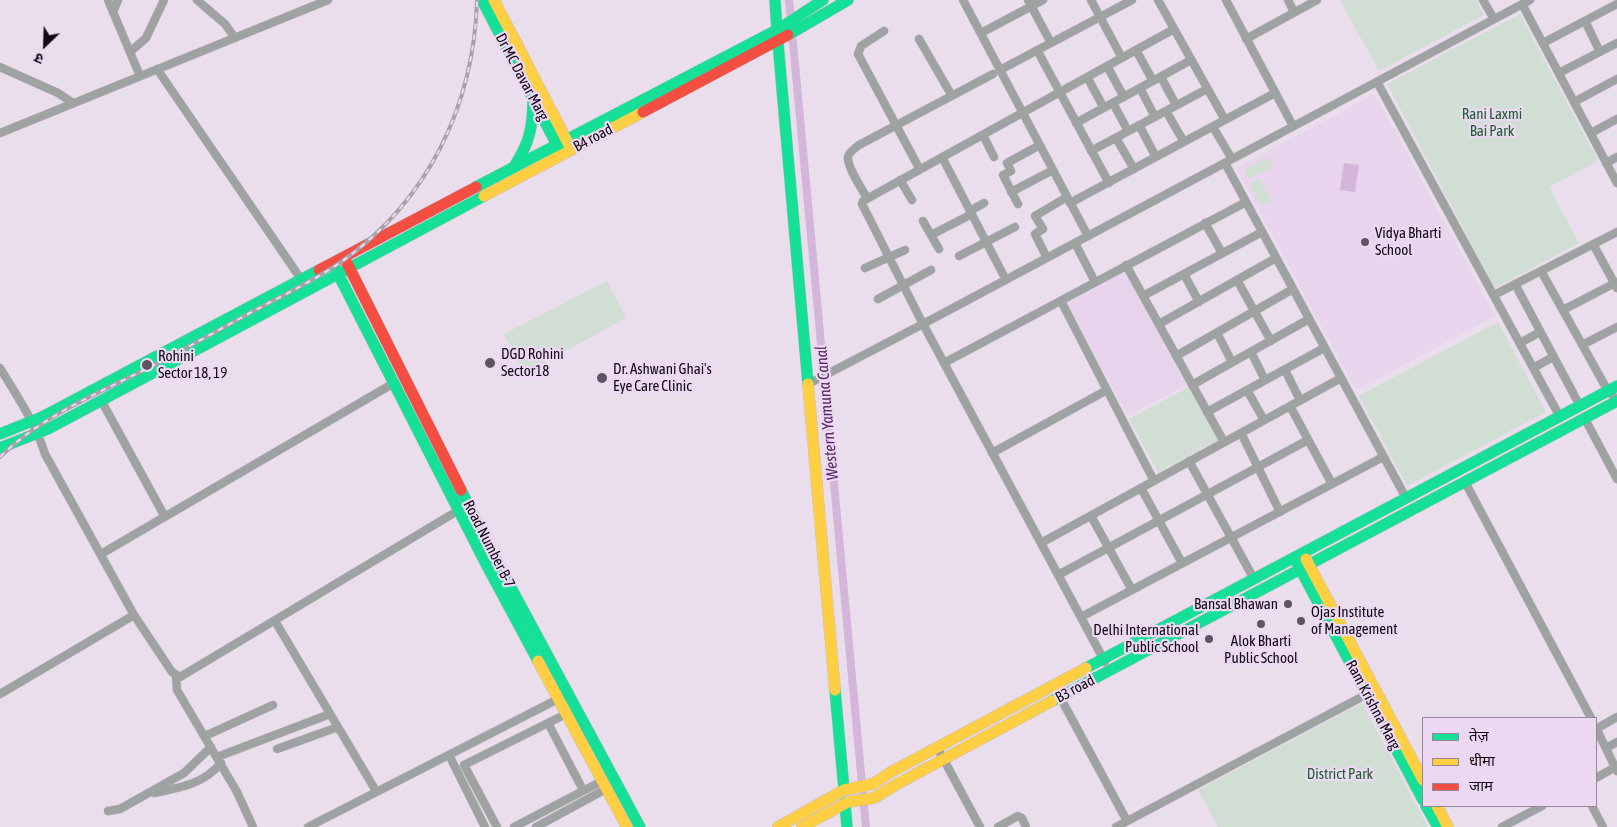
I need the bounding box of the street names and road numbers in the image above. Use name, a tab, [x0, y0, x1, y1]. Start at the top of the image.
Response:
street label: Dr MC Davar Marg	[492, 30, 552, 124]
street label: B4 road	[570, 120, 616, 156]
street label: Road Number B-7	[459, 497, 519, 591]
street label: Ram Krishna Marg	[1342, 657, 1404, 753]
street label: B3 road	[1052, 671, 1098, 707]

